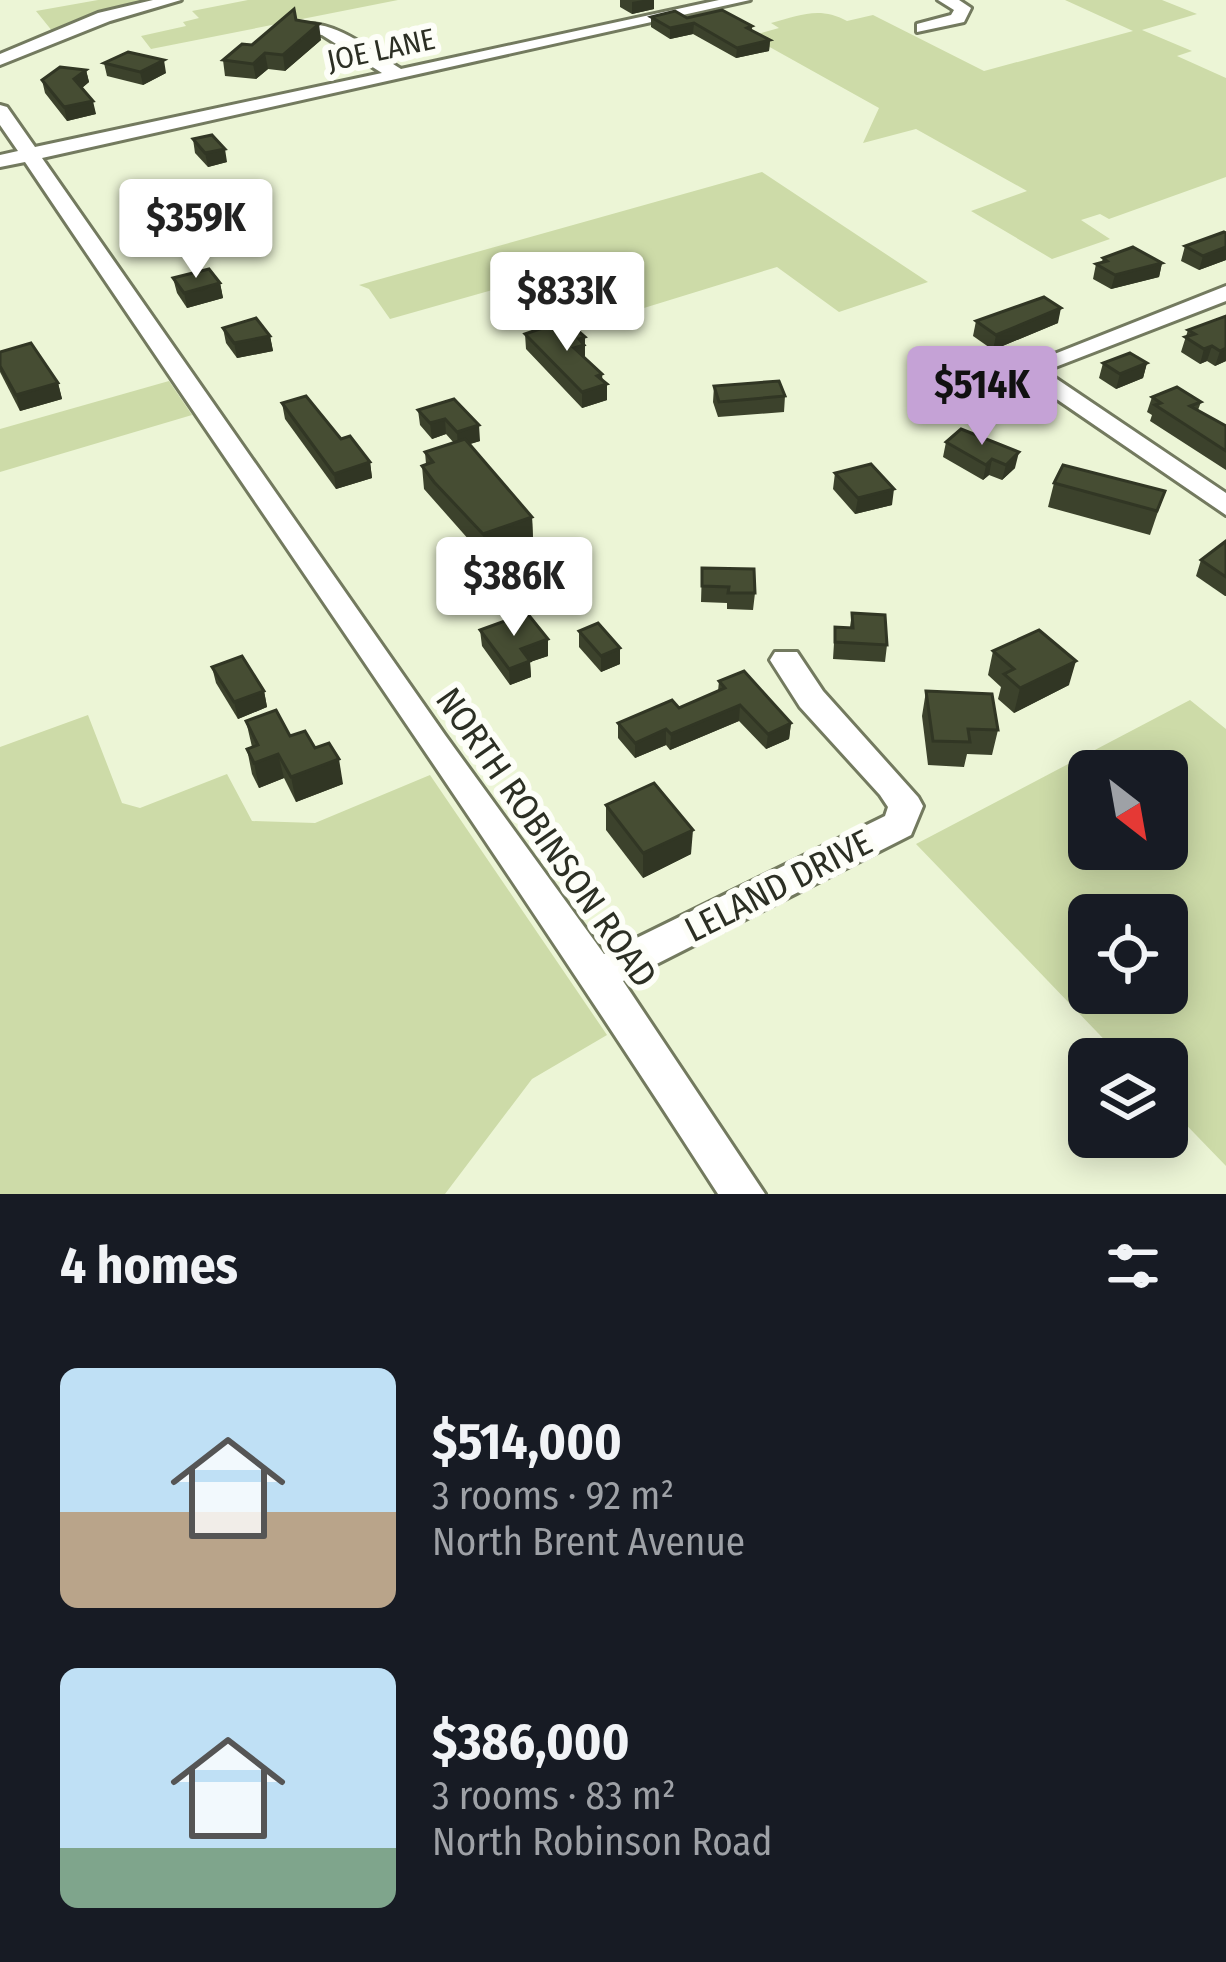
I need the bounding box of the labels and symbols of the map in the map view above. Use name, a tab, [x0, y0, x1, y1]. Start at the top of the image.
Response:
street label: JOE LANE	[324, 21, 438, 79]
pin: $359K	[112, 179, 280, 281]
pin: $833K	[483, 252, 651, 354]
pin: $514K	[898, 346, 1066, 448]
pin: $386K	[430, 537, 598, 639]
street label: NORTH ROBINSON ROAD	[426, 679, 666, 996]
north arrow	[1068, 750, 1188, 870]
street label: LELAND DRIVE	[678, 820, 879, 952]

